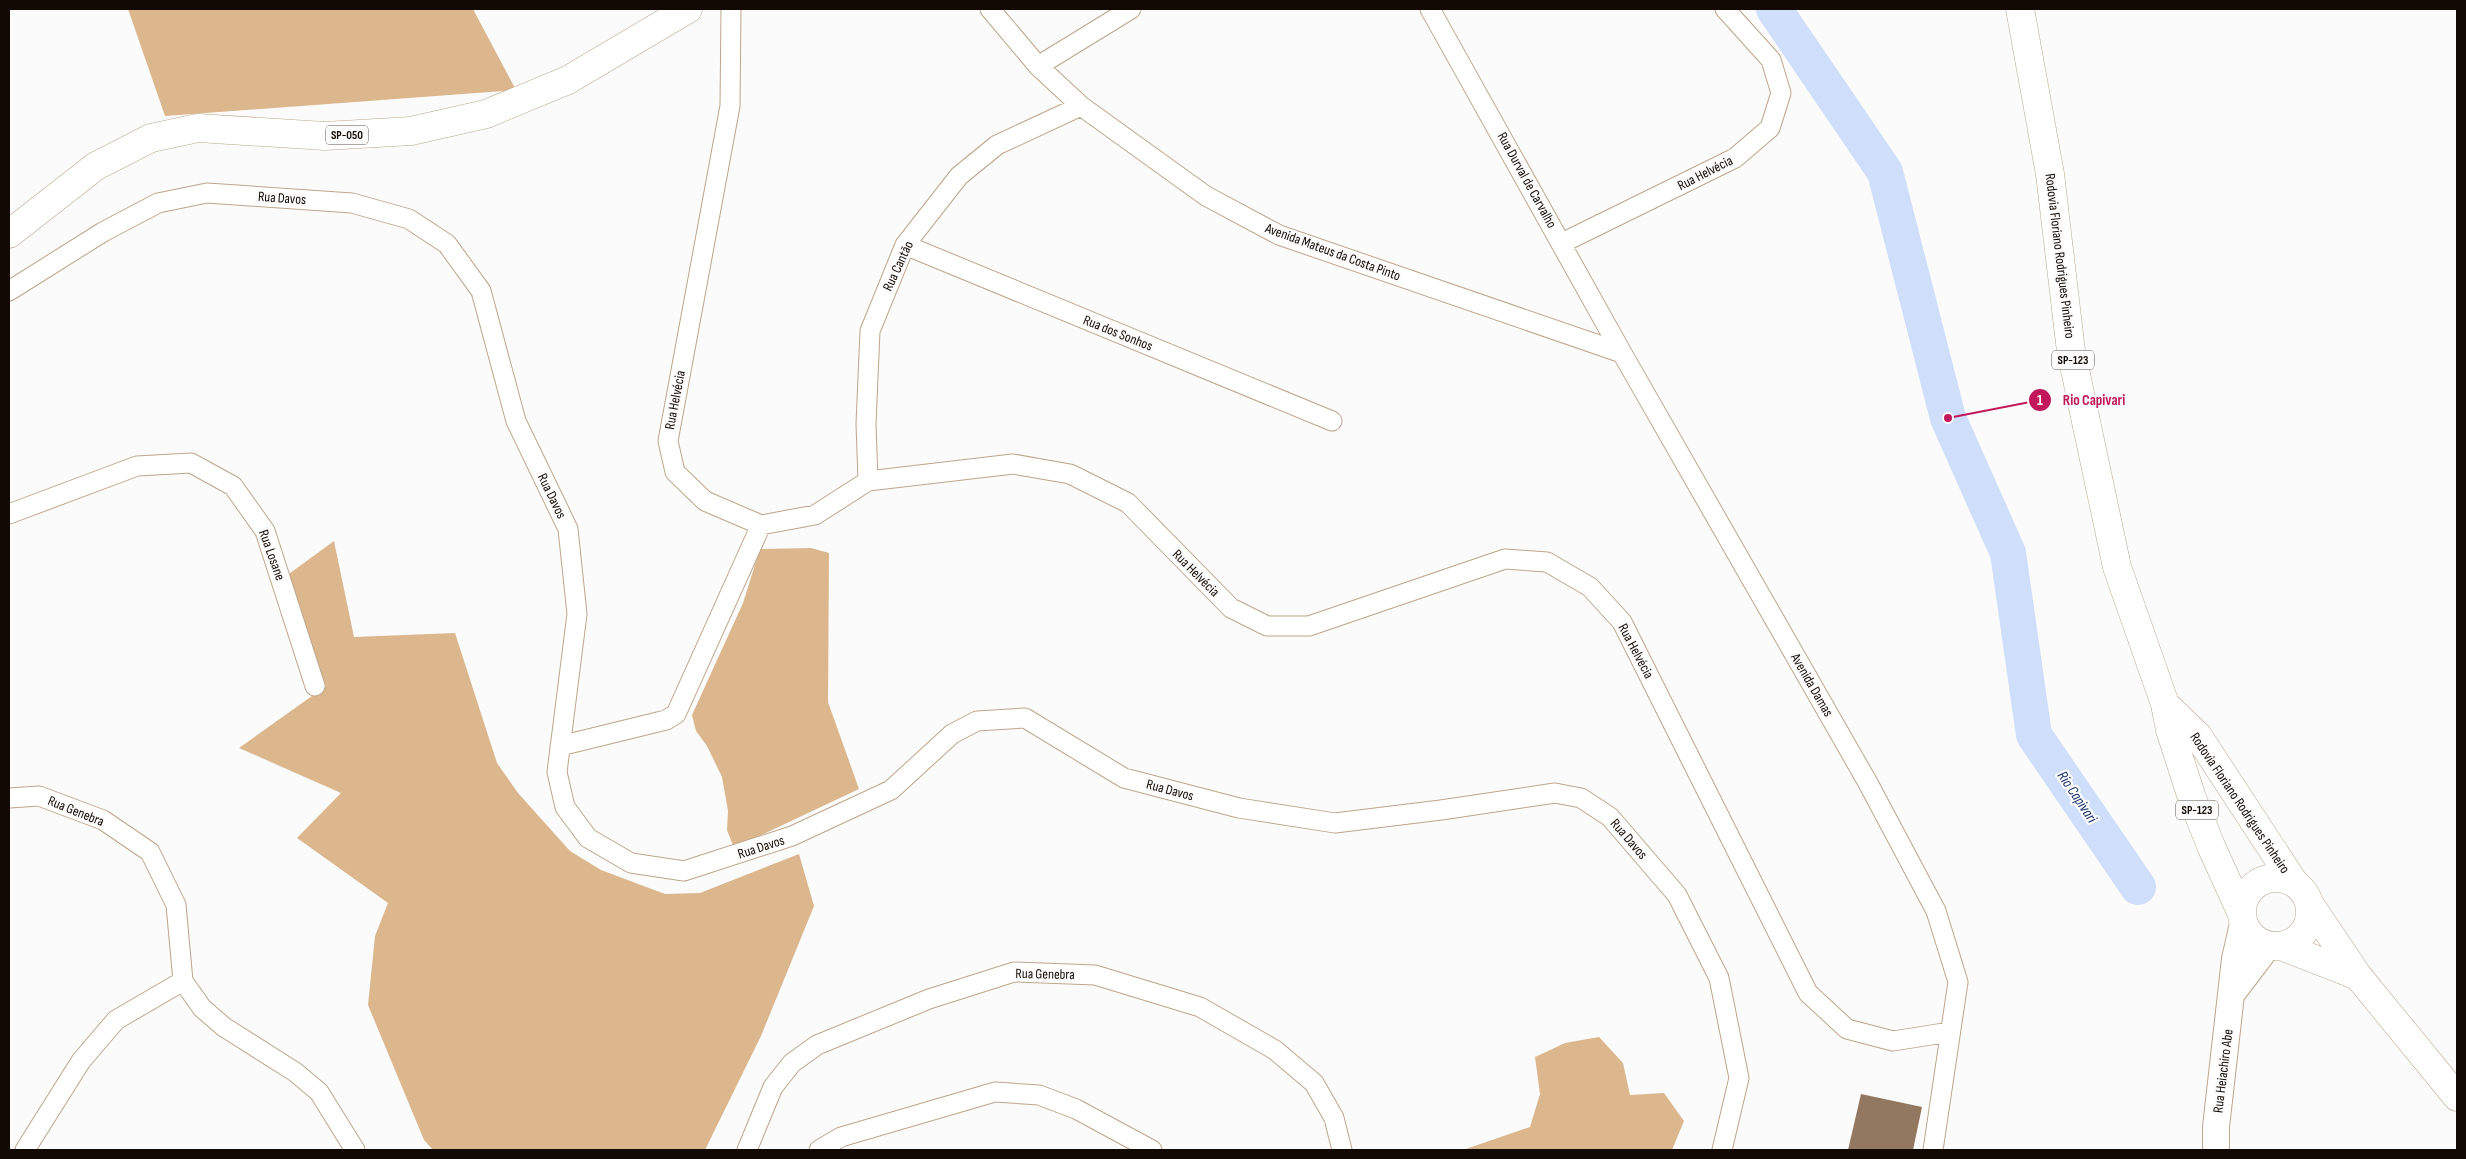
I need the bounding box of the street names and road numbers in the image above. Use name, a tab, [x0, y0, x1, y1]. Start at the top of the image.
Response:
road number: SP-050	[326, 126, 368, 144]
street label: Rua Durval de Carvalho	[1494, 129, 1560, 231]
street label: Rua Helvécia	[1674, 152, 1736, 194]
street label: Rodovia Floriano Rodrigues Pinheiro	[2041, 172, 2079, 340]
street label: Rua Davos	[257, 188, 307, 208]
street label: Avenida Mateus da Costa Pinto	[1262, 219, 1403, 284]
street label: Rua Cantão	[879, 238, 917, 294]
street label: Rua dos Sonhos	[1081, 311, 1155, 355]
road number: SP-123	[2052, 350, 2094, 370]
street label: Rua Helvécia	[661, 369, 689, 431]
street label: Rua Davos	[534, 471, 570, 521]
street label: Rua Losane	[255, 527, 289, 583]
street label: Rua Helvécia	[1169, 546, 1223, 600]
street label: Rua Helvécia	[1614, 621, 1658, 681]
street label: Avenida Damas	[1787, 649, 1837, 720]
street label: Rodovia Floriano Rodrigues Pinheiro	[2186, 729, 2294, 877]
street label: Rua Davos	[1145, 776, 1195, 804]
street label: Rua Genebra	[45, 792, 107, 830]
road number: SP-123	[2176, 800, 2218, 820]
street label: Rua Davos	[1607, 815, 1651, 863]
street label: Rua Davos	[735, 831, 787, 863]
street label: Rua Genebra	[1015, 965, 1075, 983]
street label: Rua Heiachiro Abe	[2209, 1028, 2237, 1114]

